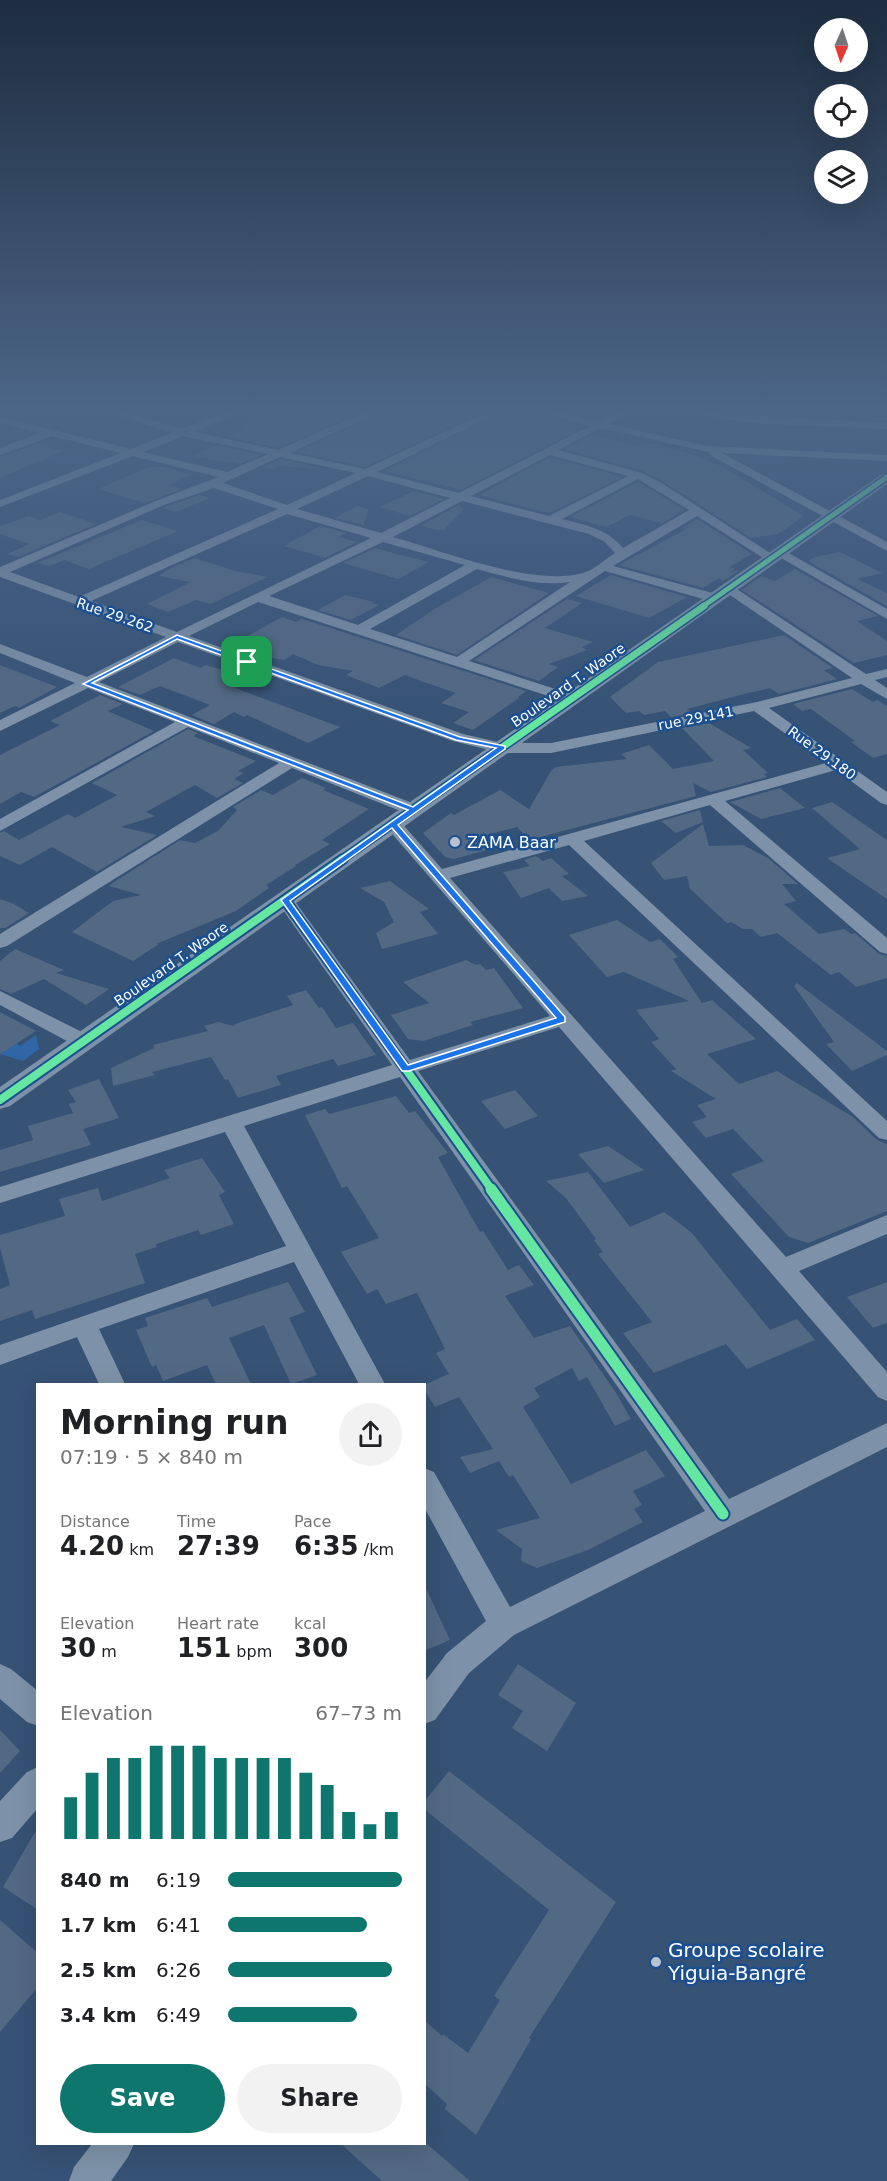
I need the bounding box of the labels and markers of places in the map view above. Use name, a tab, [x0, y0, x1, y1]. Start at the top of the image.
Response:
pin	[221, 636, 272, 687]
place label: ZAMA Baar	[467, 833, 556, 852]
marker: ZAMA Baar	[448, 835, 462, 849]
place label: Groupe scolaire Yiguia-Bangré	[667, 1938, 825, 1985]
marker: Groupe scolaire Yiguia-Bangré	[649, 1955, 663, 1969]

